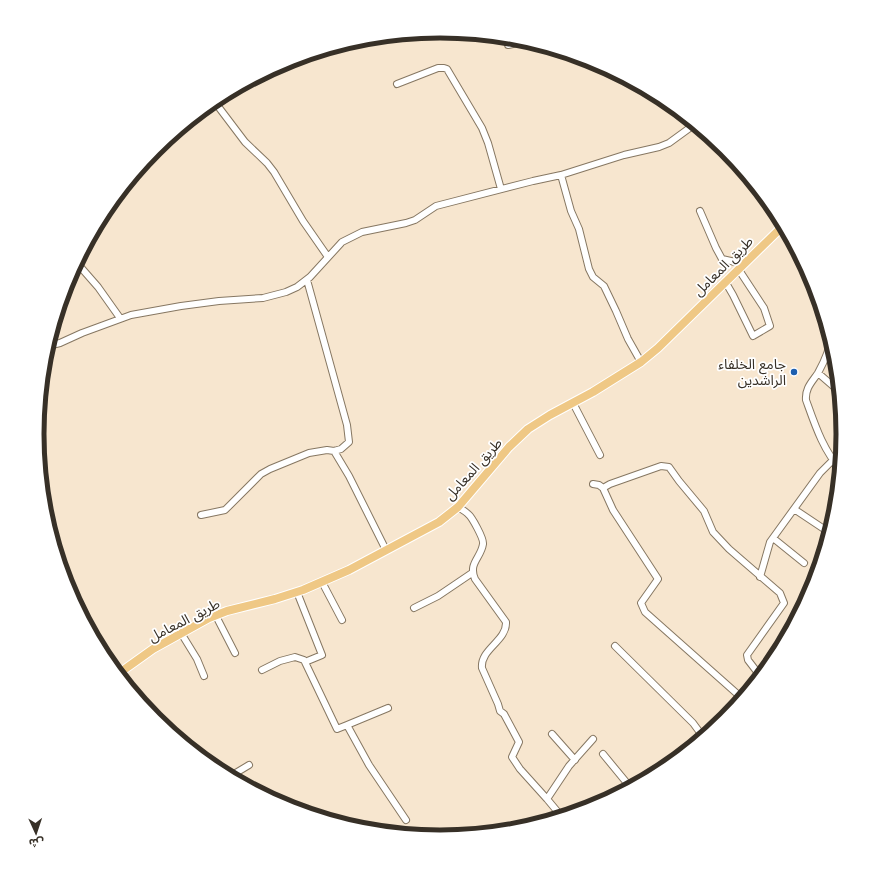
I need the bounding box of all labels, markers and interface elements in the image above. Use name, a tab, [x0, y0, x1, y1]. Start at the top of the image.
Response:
street label: طريق المعامل	[688, 231, 758, 301]
place label: جامع الخلفاء الراشدين	[718, 354, 786, 390]
marker: جامع الخلفاء الراشدين	[789, 367, 799, 377]
street label: طريق المعامل	[440, 433, 506, 505]
street label: طريق المعامل	[145, 593, 223, 647]
north arrow	[16, 813, 56, 853]
text: ش	[29, 835, 44, 851]

